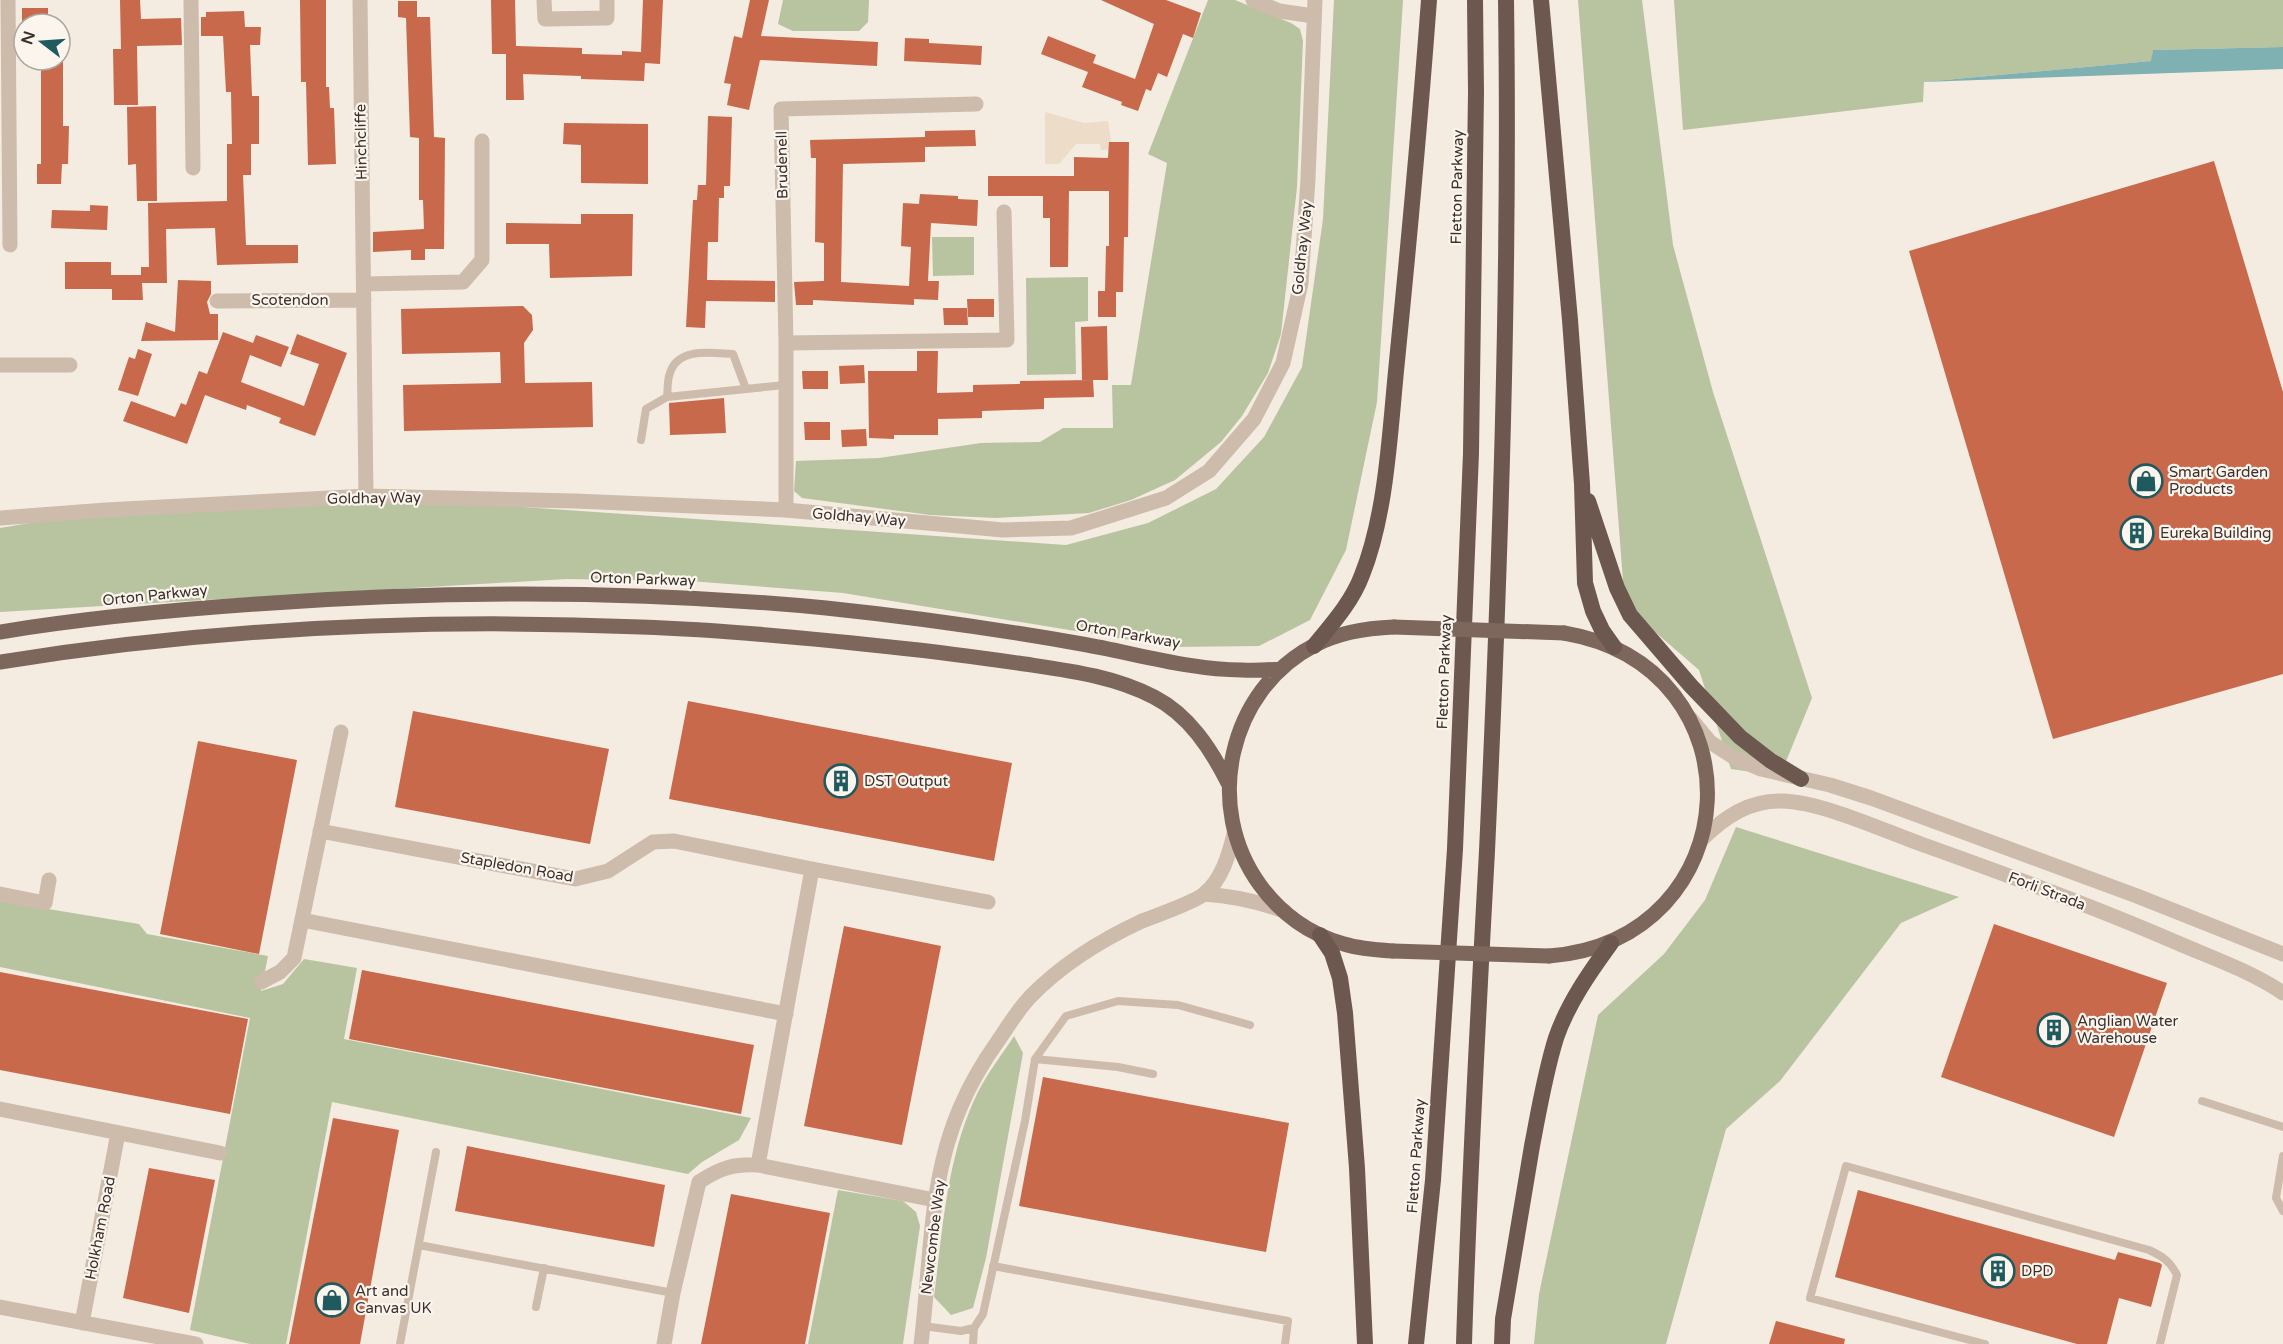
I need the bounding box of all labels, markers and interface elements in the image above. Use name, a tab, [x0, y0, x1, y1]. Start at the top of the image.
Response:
north arrow	[12, 12, 72, 72]
text: N	[17, 29, 40, 47]
street label: Hinchcliffe	[351, 104, 371, 180]
street label: Fletton Parkway	[1447, 129, 1467, 245]
street label: Brudenell	[772, 131, 792, 199]
street label: Goldhay Way	[1288, 200, 1316, 296]
street label: Scotendon	[251, 291, 329, 309]
shop icon: Smart Garden Products	[2128, 463, 2164, 499]
place label: Smart Garden Products	[2169, 463, 2268, 498]
street label: Goldhay Way	[327, 488, 421, 508]
street label: Goldhay Way	[811, 504, 907, 530]
building icon: Eureka Building	[2119, 515, 2155, 551]
place label: Eureka Building	[2160, 524, 2272, 542]
street label: Orton Parkway	[590, 568, 696, 590]
street label: Orton Parkway	[101, 581, 209, 609]
street label: Fletton Parkway	[1433, 614, 1455, 730]
street label: Orton Parkway	[1074, 616, 1182, 652]
building icon: DST Output	[823, 763, 859, 799]
place label: DST Output	[864, 772, 949, 790]
street label: Stapledon Road	[459, 848, 575, 886]
street label: Forli Strada	[2006, 868, 2088, 914]
building icon: Anglian Water Warehouse	[2036, 1012, 2072, 1048]
place label: Anglian Water Warehouse	[2077, 1012, 2179, 1047]
street label: Fletton Parkway	[1403, 1098, 1429, 1214]
street label: Holkham Road	[81, 1175, 119, 1281]
street label: Newcombe Way	[917, 1179, 949, 1295]
building icon: DPD	[1980, 1253, 2016, 1289]
place label: DPD	[2021, 1262, 2054, 1280]
shop icon: Art and Canvas UK	[314, 1282, 350, 1318]
place label: Art and Canvas UK	[355, 1282, 432, 1317]

